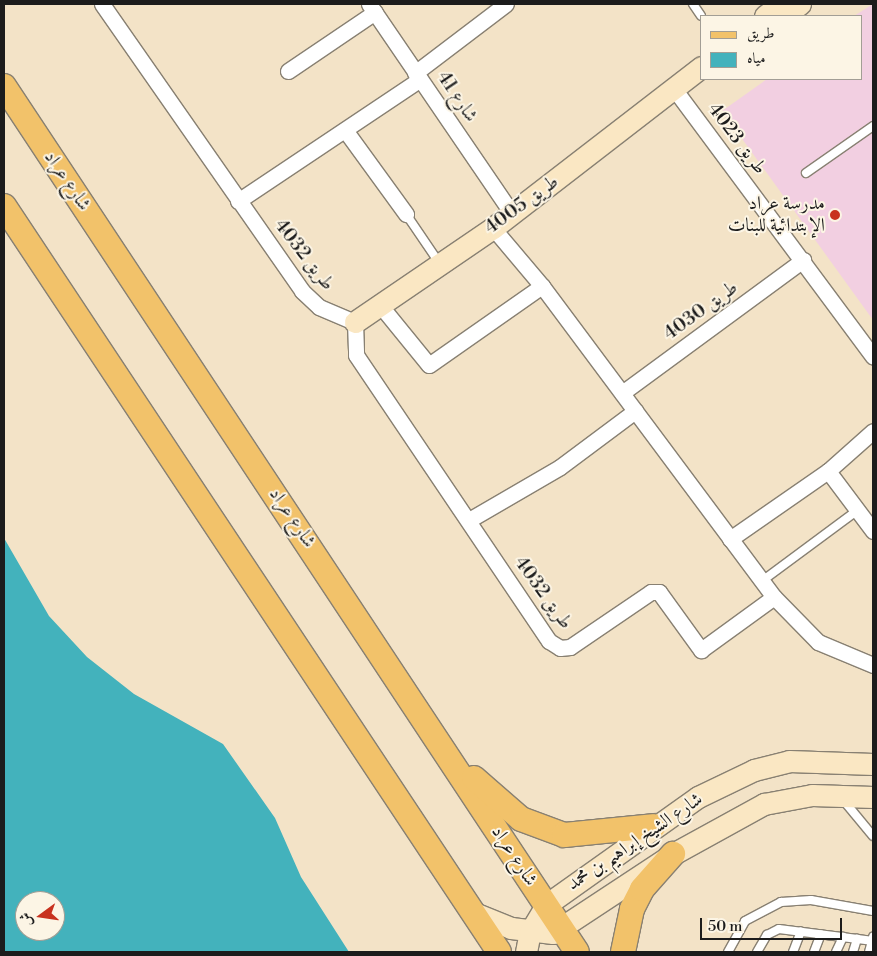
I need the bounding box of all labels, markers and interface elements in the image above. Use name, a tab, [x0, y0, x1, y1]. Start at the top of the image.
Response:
legend	[700, 15, 862, 80]
text: طريق	[747, 24, 774, 43]
text: مياه	[747, 49, 765, 68]
street label: شارع 41	[432, 67, 482, 127]
street label: طريق 4023	[703, 99, 771, 179]
street label: شارع عراد	[39, 147, 95, 215]
street label: طريق 4005	[481, 171, 563, 239]
place label: مدرسة عراد الإبتدائية للبنات	[728, 193, 825, 237]
marker: مدرسة عراد الإبتدائية للبنات	[829, 209, 841, 221]
street label: طريق 4032	[269, 215, 339, 295]
street label: طريق 4030	[660, 277, 742, 345]
street label: شارع عراد	[264, 484, 320, 552]
street label: طريق 4032	[509, 552, 577, 634]
street label: شارع الشيخ إبراهيم بن محمد	[563, 788, 707, 896]
street label: شارع عراد	[486, 821, 542, 891]
north arrow	[15, 891, 65, 941]
scale bar	[702, 908, 844, 940]
text: ش	[16, 910, 37, 928]
text: 50 m	[708, 917, 742, 936]

